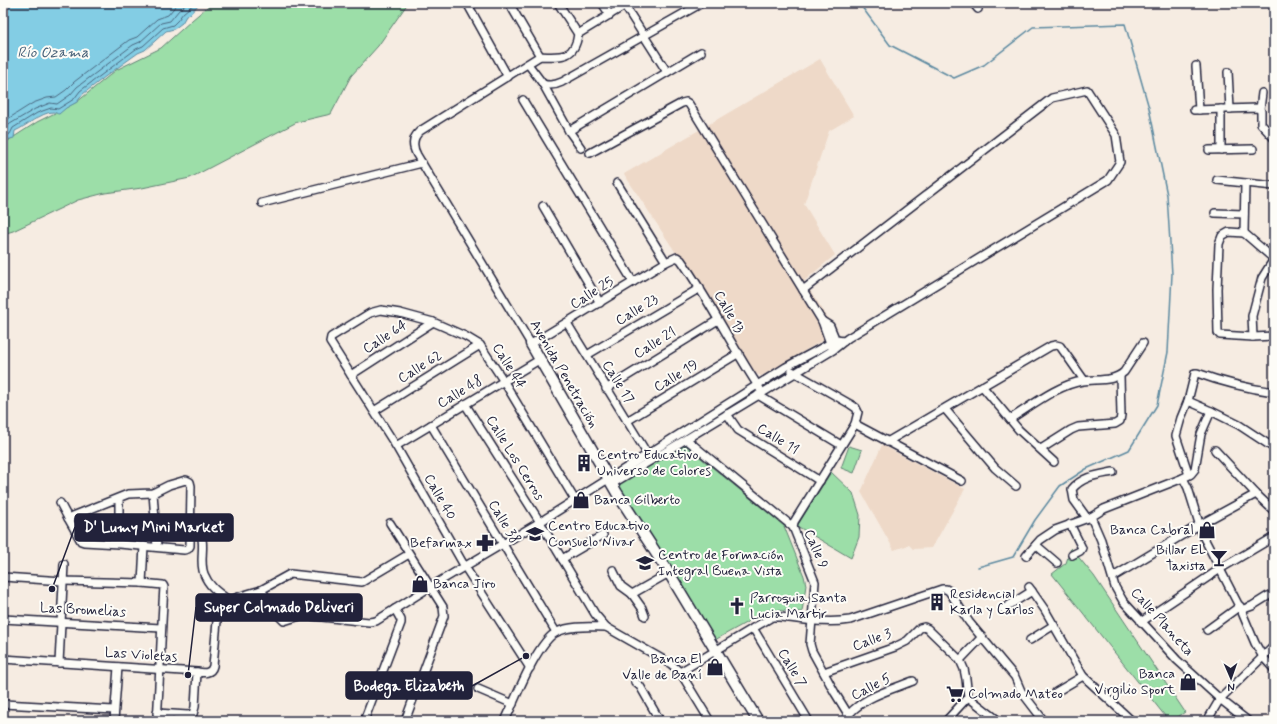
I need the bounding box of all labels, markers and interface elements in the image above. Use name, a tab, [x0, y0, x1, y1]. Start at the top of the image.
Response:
water label: Río Ozama	[17, 43, 89, 63]
street label: Calle 25	[567, 273, 617, 313]
street label: Calle 13	[710, 288, 748, 337]
street label: Calle 23	[612, 290, 662, 330]
street label: Calle 64	[359, 316, 411, 358]
street label: Avenida Penetración	[526, 317, 602, 431]
street label: Calle 21	[630, 323, 680, 363]
street label: Calle 44	[488, 340, 530, 393]
street label: Calle 62	[395, 347, 445, 387]
street label: Calle 19	[651, 356, 701, 396]
street label: Calle 17	[598, 357, 638, 407]
street label: Calle 48	[434, 371, 486, 413]
street label: Calle Los Cerros	[482, 412, 548, 504]
street label: Calle 11	[754, 419, 802, 459]
place label: Centro Educativo Universo de Colores	[597, 446, 711, 480]
building icon: Centro Educativo Universo de Colores	[574, 453, 594, 473]
street label: Calle 40	[420, 471, 460, 523]
shop icon: Banca Gilberto	[571, 490, 591, 510]
place label: Banca Gilberto	[594, 491, 680, 509]
street label: Calle 38	[484, 497, 524, 547]
callout: D' Lumy Mini Market	[75, 514, 233, 541]
place label: Centro Educativo Consuelo Nivar	[548, 517, 649, 551]
text: D' Lumy Mini Market	[83, 518, 225, 538]
shop icon: Banca Cabral	[1197, 520, 1217, 540]
place label: Banca Cabral	[1110, 521, 1194, 539]
school or university icon: Centro Educativo Consuelo Nivar	[525, 524, 545, 544]
street label: Calle 9	[800, 527, 832, 571]
pharmacy icon: Befarmax	[475, 533, 495, 553]
place label: Befarmax	[410, 534, 472, 552]
place label: Billar EL Taxista	[1156, 541, 1206, 575]
place label: Centro de Formación Integral Buena Vista	[658, 546, 784, 581]
bar icon: Billar EL Taxista	[1209, 548, 1229, 568]
school or university icon: Centro de Formación Integral Buena Vista	[635, 553, 655, 573]
shop icon: Banca Jiro	[410, 574, 430, 594]
place label: Banca Jiro	[433, 575, 496, 593]
street label: Calle Planeta	[1127, 584, 1198, 660]
place label: Residencial Karla y Carlos	[950, 585, 1034, 619]
place label: Parroquia Santa Lucia Martir	[750, 589, 847, 623]
building icon: Residencial Karla y Carlos	[927, 592, 947, 612]
callout: Super Colmado Deliveri	[196, 594, 362, 621]
church icon: Parroquia Santa Lucia Martir	[727, 596, 747, 616]
text: Super Colmado Deliveri	[204, 598, 354, 618]
street label: Las Bromelias	[40, 599, 126, 621]
street label: Calle 3	[850, 625, 894, 655]
street label: Las Violetas	[104, 643, 178, 667]
street label: Calle 7	[773, 645, 811, 691]
place label: Banca El Valle de Baní	[622, 650, 702, 684]
shop icon: Banca El Valle de Baní	[705, 657, 725, 677]
north arrow	[1211, 658, 1251, 698]
place label: Banca Virgilio Sport	[1094, 665, 1176, 700]
street label: Calle 5	[848, 669, 894, 705]
callout: Bodega Elizabeth	[346, 672, 472, 699]
shop icon: Banca Virgilio Sport	[1178, 672, 1198, 692]
text: Bodega Elizabeth	[354, 677, 465, 699]
text: N	[1227, 680, 1235, 694]
supermarket icon: Colmado Mateo	[945, 684, 965, 704]
place label: Colmado Mateo	[968, 685, 1063, 703]

